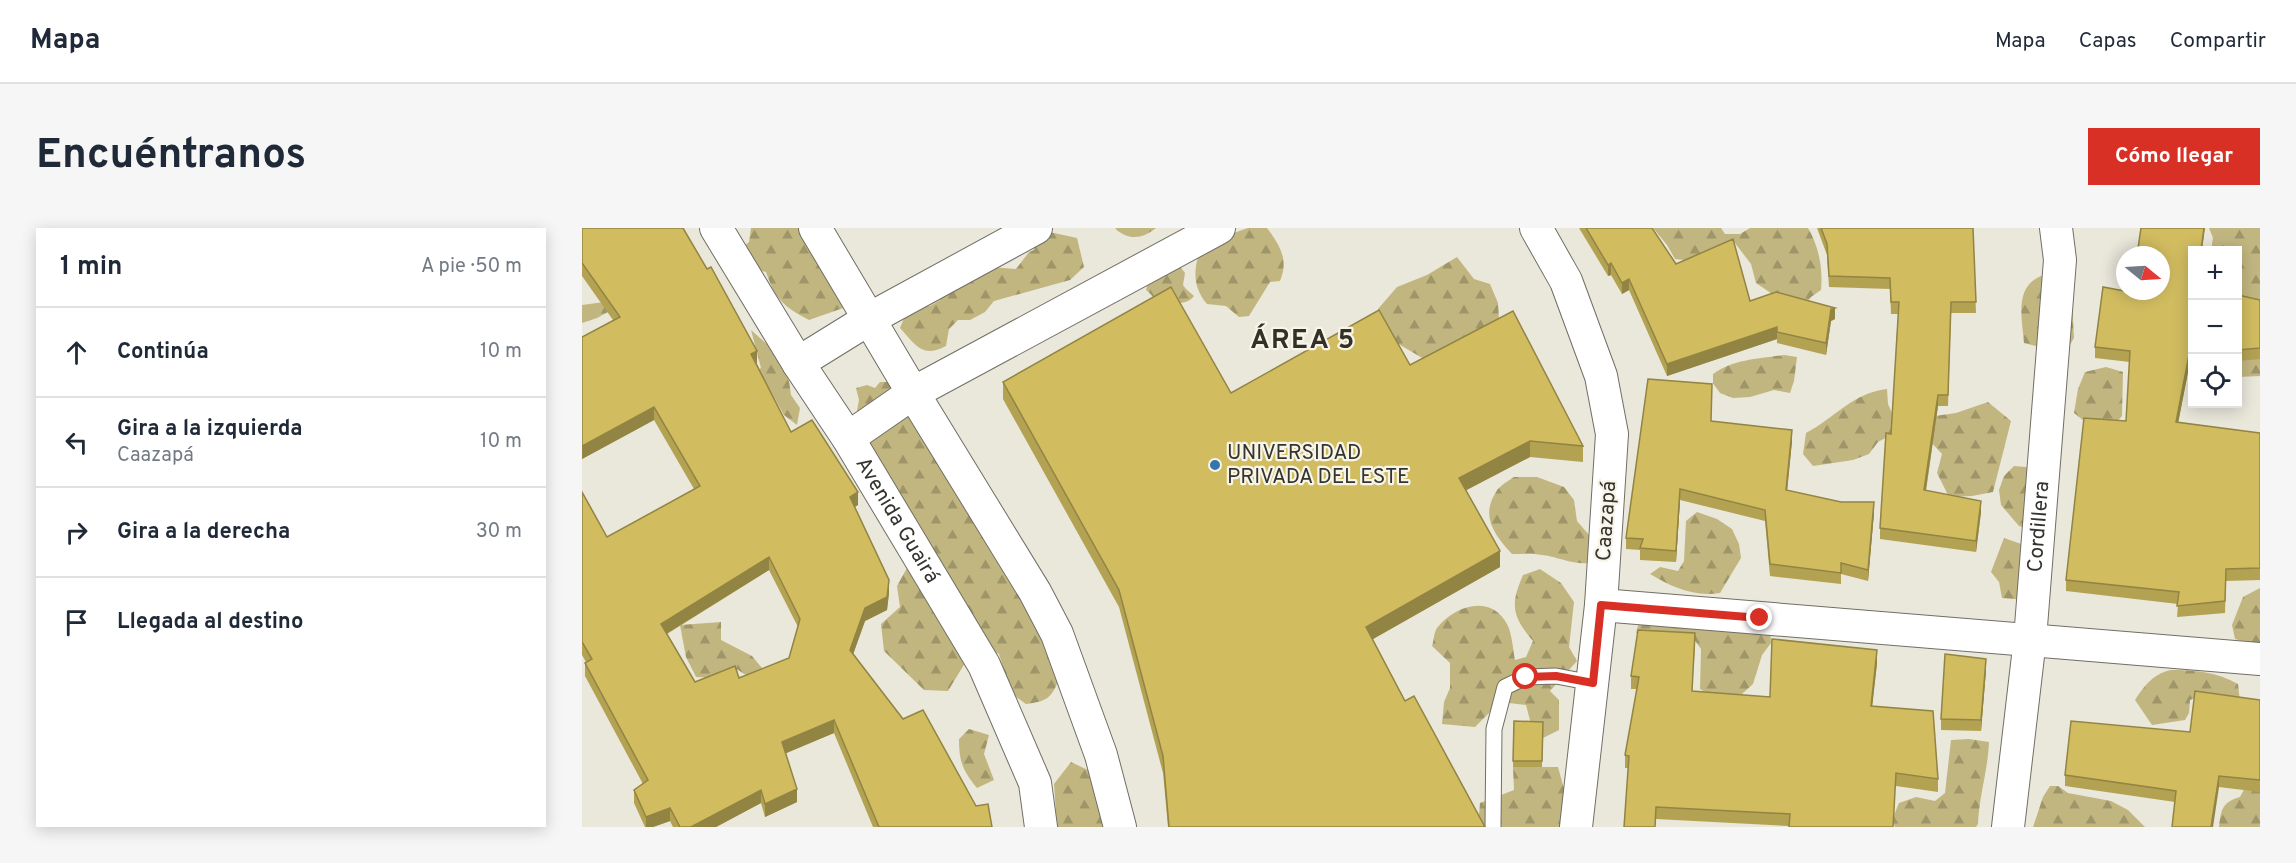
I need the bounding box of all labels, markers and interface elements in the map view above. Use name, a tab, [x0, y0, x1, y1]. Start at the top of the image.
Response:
text: Mapa	[30, 23, 100, 59]
text: Mapa	[1995, 28, 2046, 55]
text: Capas	[2079, 28, 2137, 55]
text: Compartir	[2170, 28, 2266, 55]
button: Cómo llegar	[2088, 128, 2260, 185]
text: Encuéntranos	[36, 130, 306, 183]
north arrow	[2116, 246, 2170, 300]
map controls	[2188, 246, 2242, 408]
button: +	[2188, 246, 2242, 300]
text: 1 min	[60, 251, 122, 284]
text: A pie · 50 m	[421, 254, 522, 280]
button: −	[2188, 300, 2242, 354]
district label: ÁREA 5	[1250, 323, 1356, 358]
icon: ahead	[60, 336, 93, 369]
text: Continúa	[117, 339, 209, 366]
text: 10 m	[480, 339, 522, 365]
button: locate	[2188, 354, 2242, 408]
text: Gira a la izquierda	[117, 416, 303, 443]
icon: left	[60, 426, 93, 459]
text: 10 m	[480, 429, 522, 455]
place label: UNIVERSIDAD PRIVADA DEL ESTE	[1227, 440, 1410, 491]
text: Caazapá	[117, 443, 194, 469]
street label: Avenida Guairá	[849, 452, 945, 588]
marker: UNIVERSIDAD PRIVADA DEL ESTE	[1208, 458, 1222, 472]
street label: Caazapá	[1591, 480, 1623, 562]
street label: Cordillera	[2022, 480, 2056, 573]
icon: right	[60, 516, 93, 549]
text: Gira a la derecha	[117, 519, 290, 546]
text: 30 m	[476, 519, 522, 545]
route end	[1746, 604, 1772, 630]
icon: arrive	[60, 606, 93, 639]
text: Llegada al destino	[117, 609, 303, 636]
route start	[1512, 663, 1538, 689]

